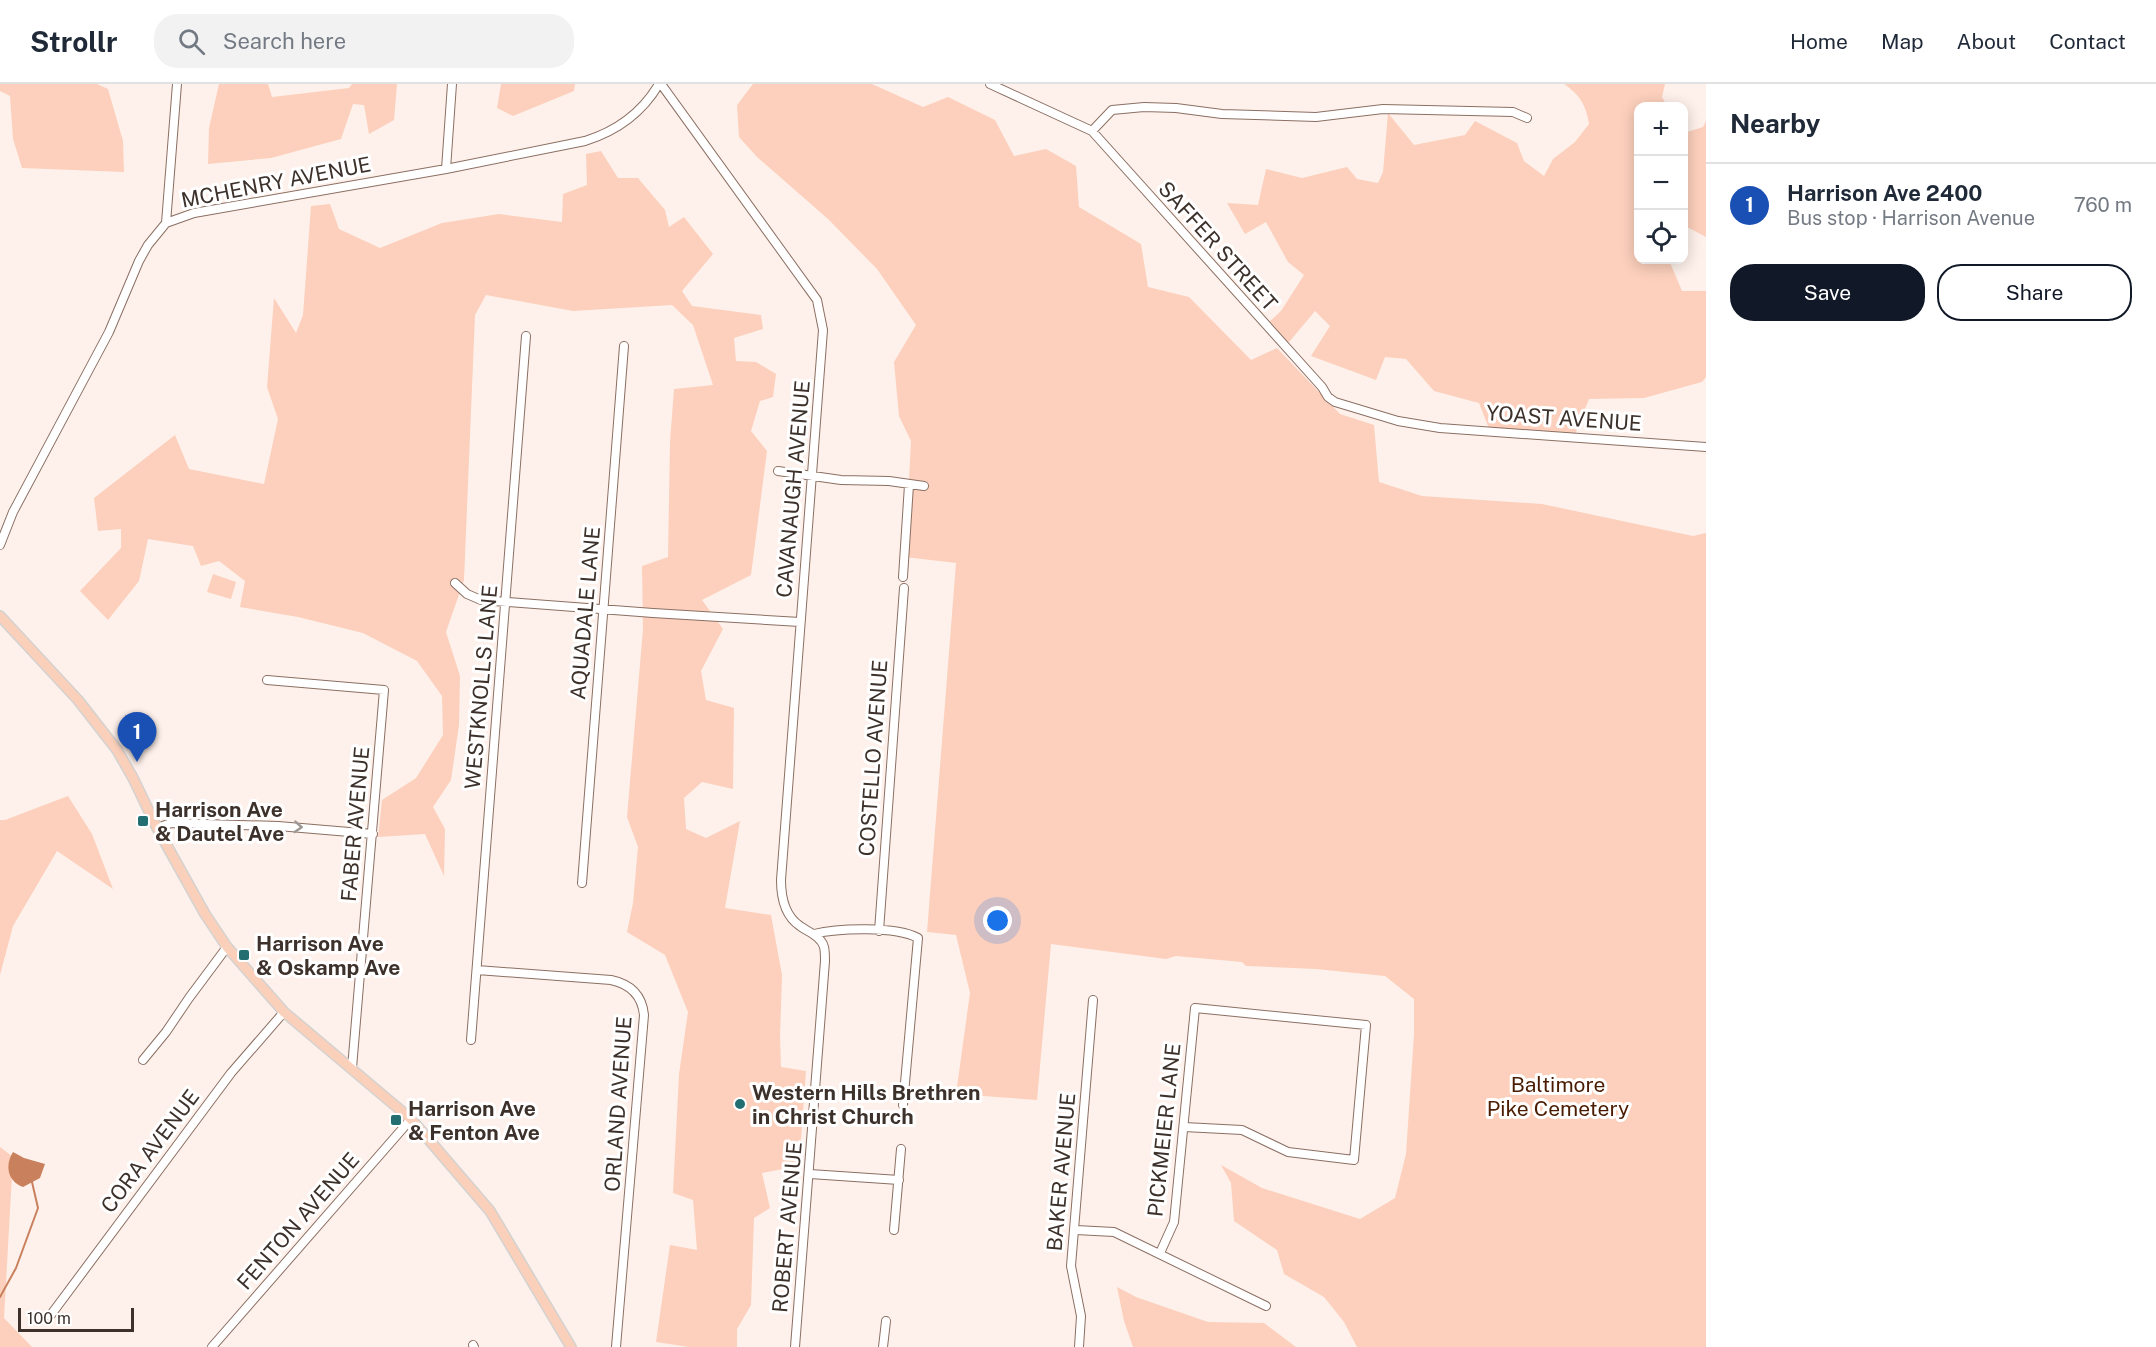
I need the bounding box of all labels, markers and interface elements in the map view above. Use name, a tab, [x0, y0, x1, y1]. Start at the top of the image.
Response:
search box	[154, 14, 574, 68]
text: Strollr	[30, 25, 118, 58]
icon: search	[175, 25, 208, 58]
text: Search here	[223, 28, 346, 54]
text: Home	[1790, 29, 1848, 54]
text: Map	[1881, 29, 1924, 54]
text: About	[1957, 29, 2016, 54]
text: Contact	[2049, 29, 2126, 54]
map controls	[1634, 102, 1688, 264]
button: +	[1634, 102, 1688, 156]
text: Nearby	[1730, 108, 1820, 139]
street label: MCHENRY AVENUE	[179, 151, 373, 213]
button: −	[1634, 156, 1688, 210]
street label: SAFFER STREET	[1153, 176, 1283, 316]
text: Harrison Ave 2400	[1787, 180, 1982, 206]
text: 1	[1745, 193, 1754, 217]
text: 760 m	[2074, 193, 2132, 217]
text: Bus stop · Harrison Avenue	[1787, 206, 2035, 230]
button: locate	[1634, 210, 1688, 264]
button: Save	[1730, 264, 1925, 321]
button: Share	[1937, 264, 2132, 321]
street label: CAVANAUGH AVENUE	[771, 379, 815, 599]
street label: YOAST AVENUE	[1485, 400, 1643, 436]
street label: AQUADALE LANE	[565, 525, 605, 701]
street label: WESTKNOLLS LANE	[460, 584, 502, 790]
street label: COSTELLO AVENUE	[854, 659, 892, 857]
pin: 1	[118, 712, 156, 762]
street label: FABER AVENUE	[336, 745, 374, 903]
place label: Harrison Ave & Dautel Ave	[155, 797, 284, 846]
marker: Harrison Ave & Dautel Ave	[136, 814, 150, 828]
one-way arrow	[294, 820, 303, 833]
your location	[983, 906, 1012, 935]
place label: Harrison Ave & Oskamp Ave	[256, 931, 400, 980]
marker: Harrison Ave & Oskamp Ave	[237, 948, 251, 962]
street label: ORLAND AVENUE	[599, 1015, 637, 1193]
street label: PICKMEIER LANE	[1142, 1042, 1186, 1218]
park label: Baltimore Pike Cemetery	[1487, 1072, 1629, 1121]
place label: Western Hills Brethren in Christ Church	[752, 1080, 981, 1129]
street label: CORA AVENUE	[96, 1085, 204, 1217]
street label: BAKER AVENUE	[1042, 1092, 1080, 1252]
place label: Harrison Ave & Fenton Ave	[408, 1096, 540, 1145]
marker: Western Hills Brethren in Christ Church	[733, 1097, 747, 1111]
marker: Harrison Ave & Fenton Ave	[389, 1113, 403, 1127]
street label: ROBERT AVENUE	[767, 1140, 807, 1314]
street label: FENTON AVENUE	[232, 1147, 364, 1295]
scale bar	[18, 1305, 134, 1332]
text: 100 m	[27, 1309, 71, 1328]

